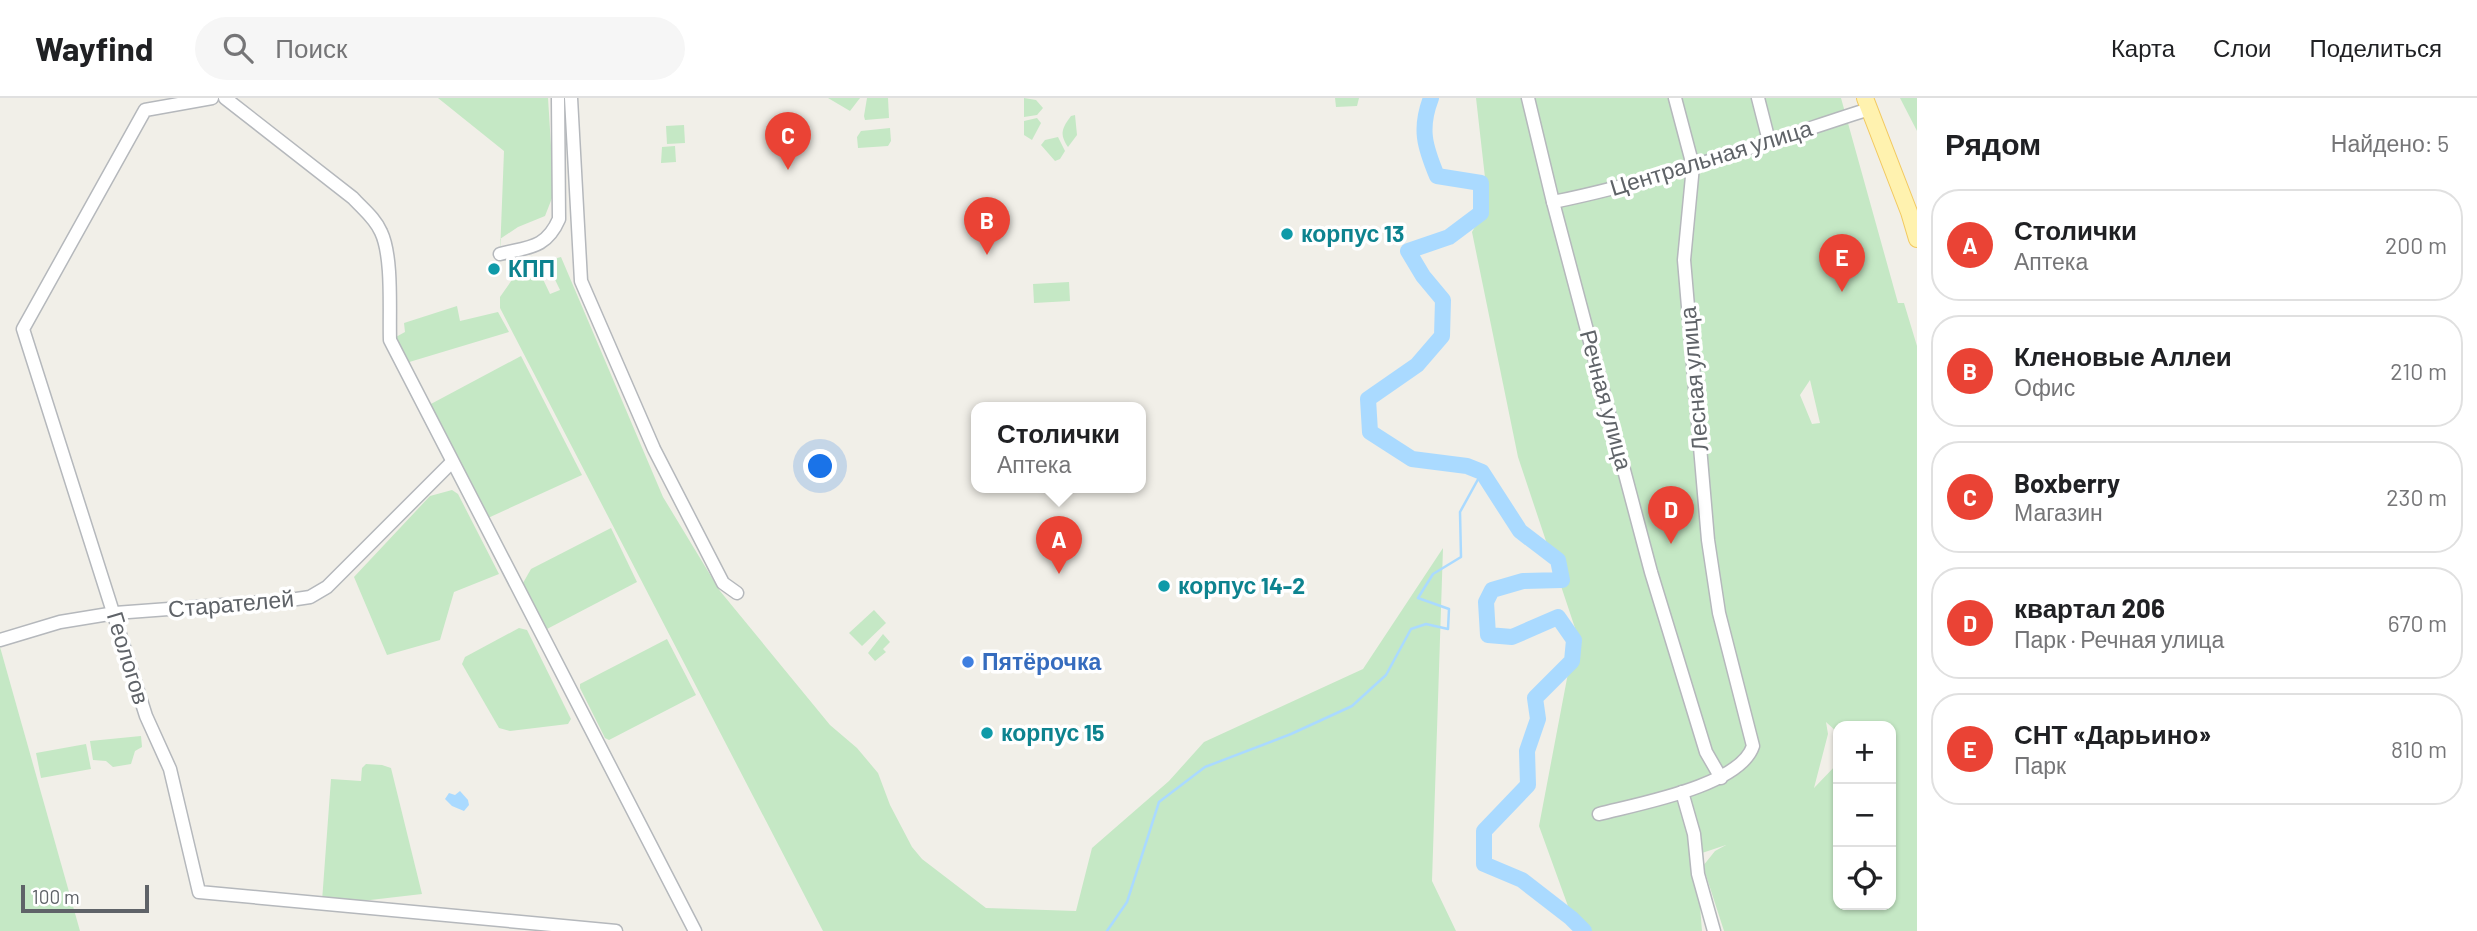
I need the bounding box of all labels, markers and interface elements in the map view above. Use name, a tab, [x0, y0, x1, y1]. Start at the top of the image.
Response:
search box	[195, 17, 685, 80]
text: Wayfind	[35, 28, 153, 68]
icon: search	[219, 29, 257, 67]
text: Поиск	[275, 32, 347, 63]
text: Карта	[2111, 33, 2175, 62]
text: Слои	[2213, 33, 2271, 62]
text: Поделиться	[2309, 33, 2442, 62]
pin: C	[765, 112, 811, 170]
street label: Центральная улица	[1606, 113, 1815, 201]
text: Рядом	[1945, 125, 2041, 161]
text: Найдено: 5	[2331, 129, 2449, 157]
pin: B	[964, 197, 1010, 255]
text: Столички	[2014, 214, 2137, 245]
place label: корпус 13	[1301, 219, 1404, 247]
marker: корпус 13	[1279, 226, 1295, 242]
text: A	[1962, 231, 1978, 259]
text: 200 m	[2385, 231, 2447, 259]
pin: E	[1819, 234, 1865, 292]
text: Аптека	[2014, 247, 2088, 275]
place label: КПП	[508, 254, 555, 282]
marker: КПП	[486, 261, 502, 277]
street label: Лесная улица	[1673, 305, 1713, 453]
street label: Речная улица	[1575, 327, 1639, 473]
text: Кленовые Аллеи	[2014, 340, 2232, 371]
text: B	[1963, 357, 1977, 385]
text: 210 m	[2390, 357, 2447, 385]
text: Офис	[2014, 373, 2075, 401]
popup	[971, 402, 1146, 493]
text: Столички	[997, 417, 1120, 448]
your location	[803, 449, 837, 483]
text: Аптека	[997, 450, 1071, 478]
text: Boxberry	[2014, 467, 2120, 498]
text: C	[1963, 483, 1977, 511]
text: 230 m	[2386, 483, 2447, 511]
pin: D	[1648, 486, 1694, 544]
text: Магазин	[2014, 498, 2103, 526]
pin: A	[1036, 516, 1082, 574]
place label: корпус 14-2	[1178, 571, 1305, 599]
marker: корпус 14-2	[1156, 578, 1172, 594]
street label: Старателей	[167, 584, 295, 622]
text: квартал 206	[2014, 592, 2165, 623]
street label: Геологов	[102, 608, 156, 707]
text: D	[1963, 609, 1977, 637]
text: 670 m	[2388, 609, 2447, 637]
text: Парк · Речная улица	[2014, 625, 2224, 653]
place label: Пятёрочка	[982, 647, 1101, 675]
marker: Пятёрочка	[960, 654, 976, 670]
place label: корпус 15	[1001, 718, 1104, 746]
text: СНТ «Дарьино»	[2014, 718, 2212, 749]
map controls	[1833, 721, 1896, 910]
button: +	[1833, 721, 1896, 784]
marker: корпус 15	[979, 725, 995, 741]
text: E	[1963, 735, 1977, 763]
text: 810 m	[2391, 735, 2447, 763]
text: Парк	[2014, 751, 2066, 779]
button: −	[1833, 784, 1896, 847]
button: locate	[1833, 847, 1896, 910]
scale bar	[21, 882, 149, 914]
text: 100 m	[32, 885, 80, 908]

